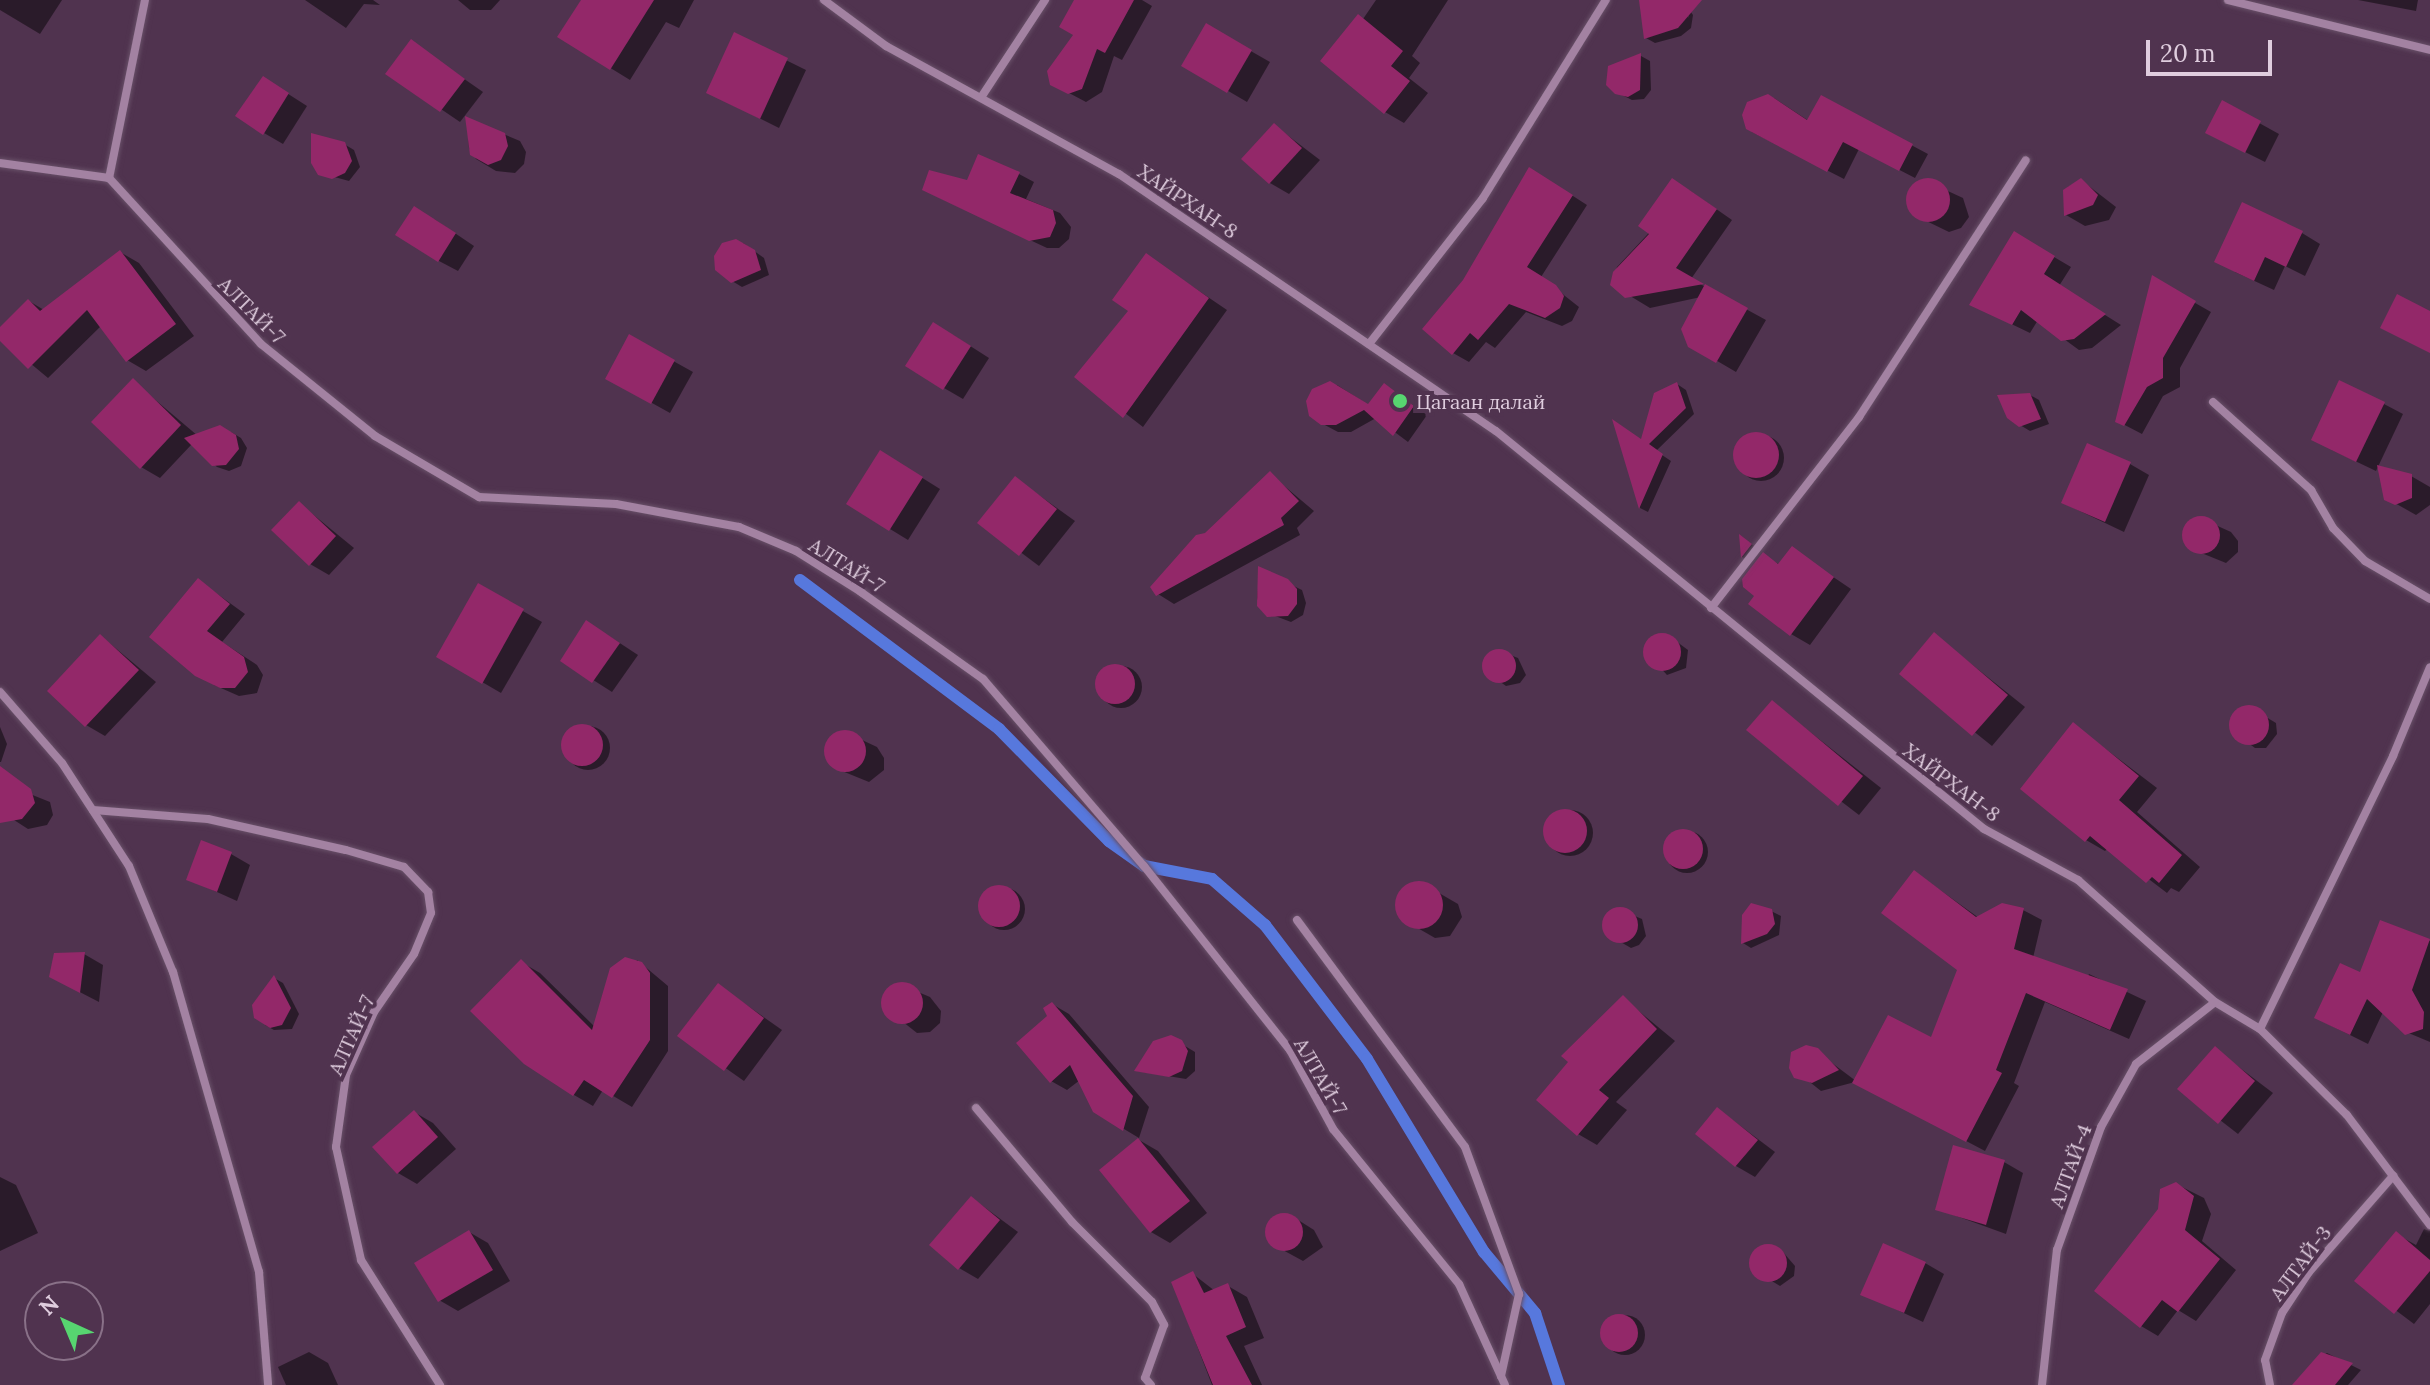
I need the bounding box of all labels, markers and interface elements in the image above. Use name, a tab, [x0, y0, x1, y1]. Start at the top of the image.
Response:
scale bar	[2150, 24, 2276, 74]
text: 20 m	[2160, 38, 2216, 69]
street label: ХАЙРХАН-8	[1134, 159, 1242, 243]
street label: АЛТАЙ-7	[214, 272, 290, 348]
place label: Цагаан далай	[1416, 389, 1545, 413]
marker: Цагаан далай	[1391, 392, 1409, 410]
street label: АЛТАЙ-7	[805, 532, 889, 598]
street label: ХАЙРХАН-8	[1899, 738, 2005, 826]
street label: АЛТАЙ-7	[323, 991, 379, 1079]
street label: АЛТАЙ-7	[1289, 1033, 1353, 1119]
street label: АЛТАЙ-4	[2044, 1121, 2096, 1211]
street label: АЛТАЙ-3	[2264, 1221, 2336, 1305]
north arrow	[24, 1281, 104, 1361]
text: N	[33, 1289, 65, 1321]

